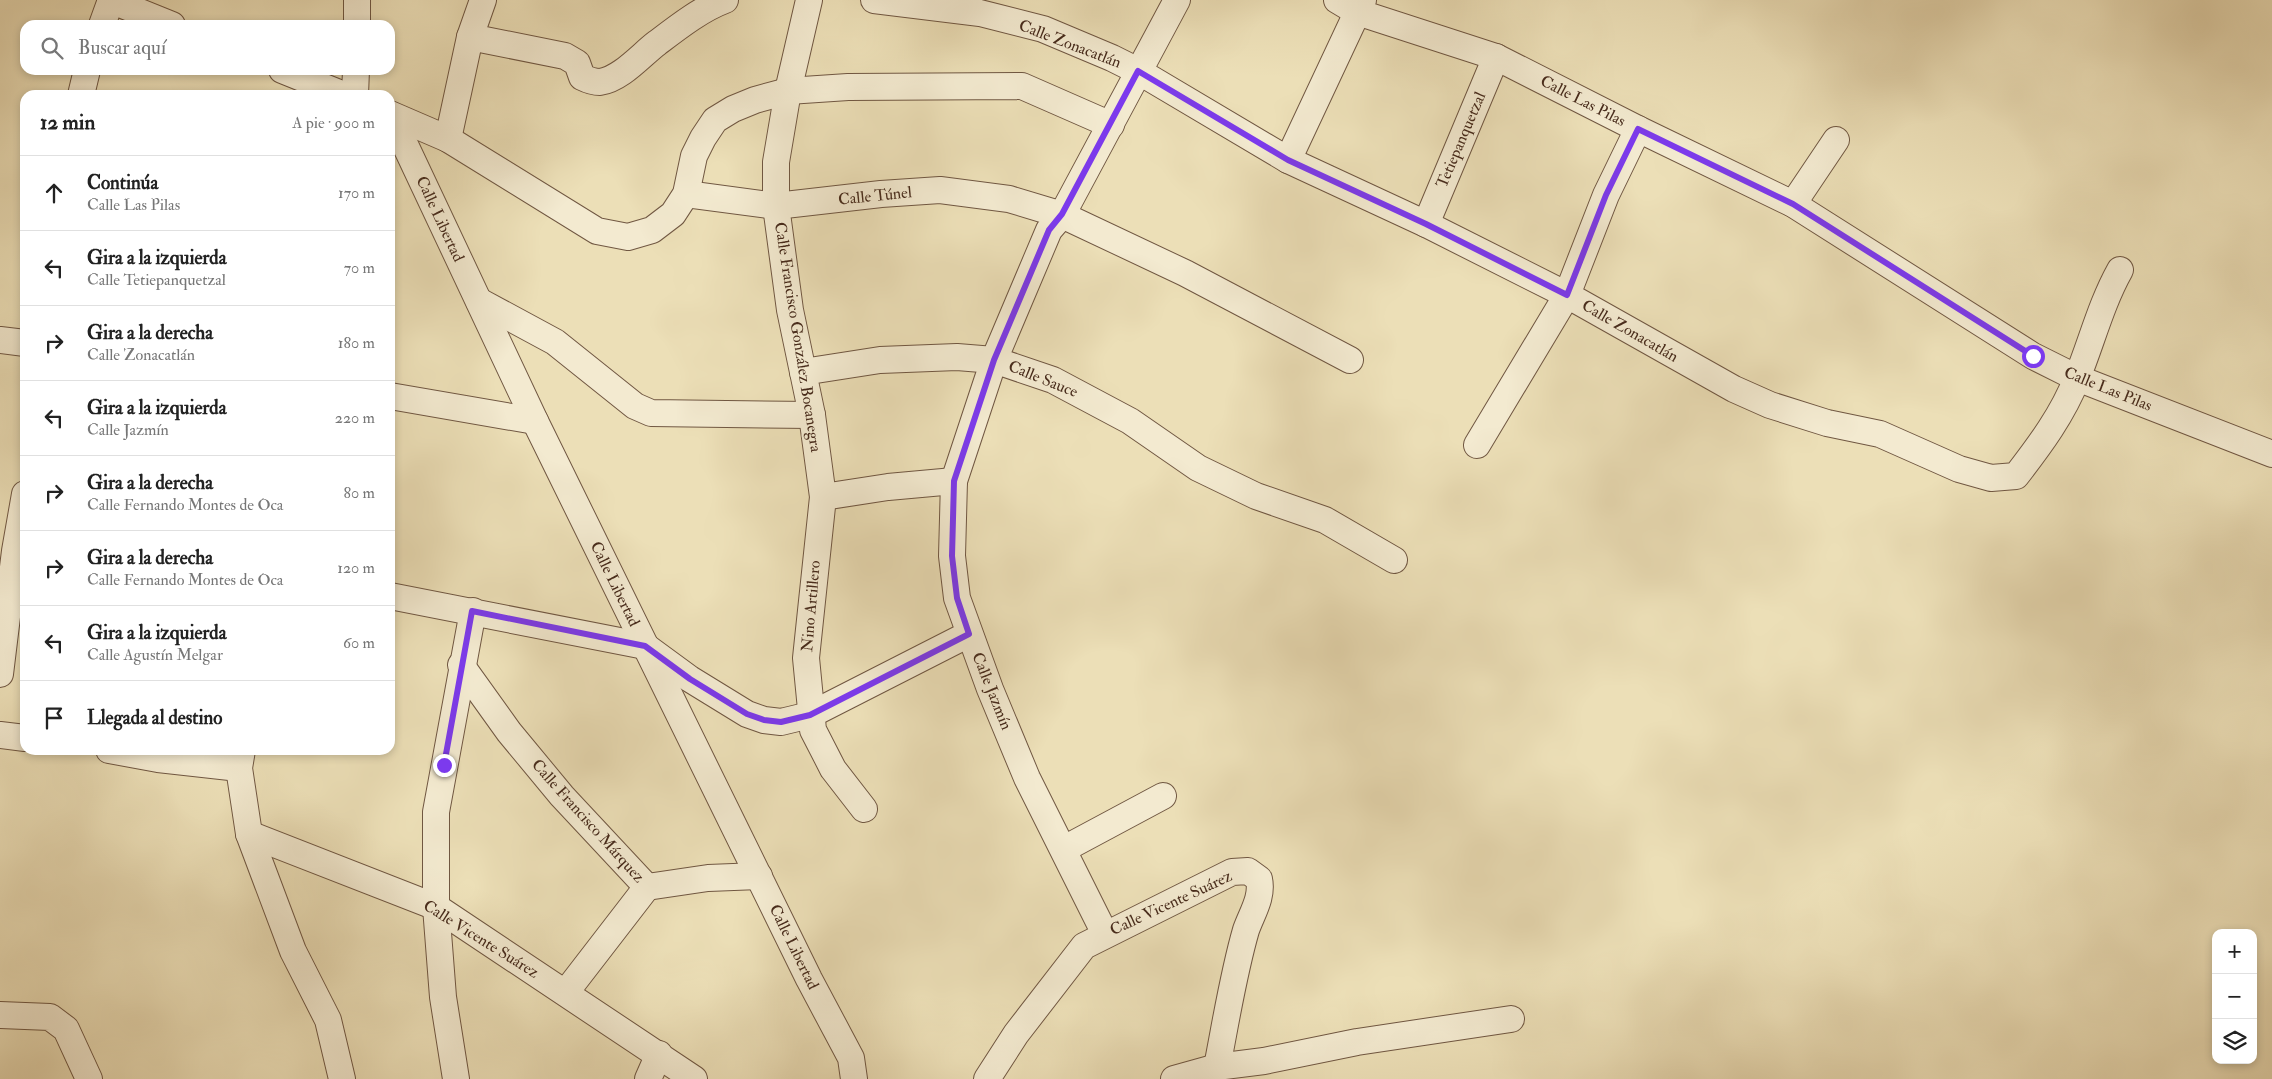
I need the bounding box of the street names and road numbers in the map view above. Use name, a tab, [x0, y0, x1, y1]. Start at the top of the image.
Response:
street label: Calle Zonacatlán	[1016, 15, 1124, 73]
street label: Calle Las Pilas	[1537, 71, 1629, 131]
street label: Tetiepanquetzal	[1432, 89, 1491, 191]
street label: Calle Libertad	[411, 173, 469, 265]
street label: Calle Túnel	[837, 182, 913, 210]
street label: Calle Francisco González Bocanegra	[770, 221, 826, 454]
street label: Calle Zonacatlán	[1578, 295, 1682, 367]
street label: Calle Sauce	[1005, 356, 1081, 402]
street label: Calle Las Pilas	[2061, 362, 2155, 416]
street label: Calle Libertad	[586, 538, 644, 630]
street label: Nino Artillero	[797, 559, 825, 653]
street label: Calle Jazmín	[966, 649, 1017, 733]
street label: Calle Francisco Márquez	[527, 755, 649, 887]
street label: Calle Vicente Suárez	[1107, 866, 1235, 940]
street label: Calle Vicente Suárez	[420, 895, 543, 983]
street label: Calle Libertad	[765, 901, 823, 993]

